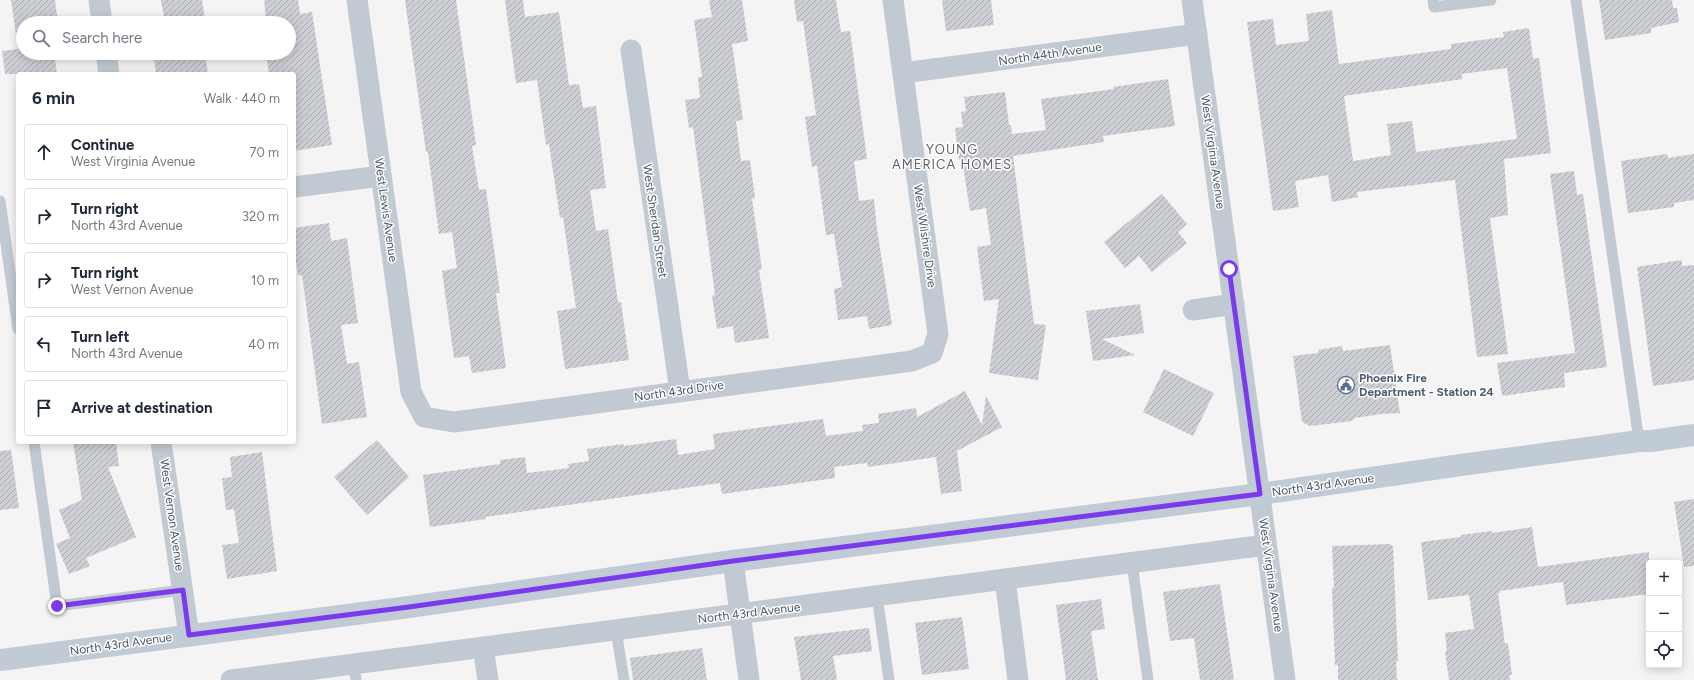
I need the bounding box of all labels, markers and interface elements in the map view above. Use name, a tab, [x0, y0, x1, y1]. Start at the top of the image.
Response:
search box	[16, 16, 296, 60]
icon: search	[30, 27, 52, 49]
text: Search here	[62, 29, 142, 47]
street label: North 44th Avenue	[997, 40, 1103, 68]
text: 6 min	[32, 88, 75, 108]
text: Walk · 440 m	[204, 91, 280, 106]
street label: West Virginia Avenue	[1198, 94, 1228, 210]
text: Continue	[71, 136, 134, 154]
icon: ahead	[33, 141, 55, 163]
district label: YOUNG AMERICA HOMES	[892, 142, 1012, 172]
text: 70 m	[249, 145, 279, 160]
text: West Virginia Avenue	[71, 154, 195, 169]
street label: West Lewis Avenue	[372, 157, 400, 263]
street label: West Sheridan Street	[640, 163, 670, 279]
street label: West Wilshire Drive	[911, 184, 939, 289]
text: Turn right	[71, 200, 139, 218]
icon: right	[33, 205, 55, 227]
text: 320 m	[242, 209, 279, 224]
text: North 43rd Avenue	[71, 218, 183, 233]
route start	[1220, 260, 1238, 278]
text: Turn right	[71, 264, 139, 282]
icon: right	[33, 269, 55, 291]
text: 10 m	[251, 273, 279, 288]
text: West Vernon Avenue	[71, 282, 193, 297]
text: Turn left	[71, 328, 129, 346]
icon: left	[33, 333, 55, 355]
text: 40 m	[248, 337, 279, 352]
text: North 43rd Avenue	[71, 346, 183, 361]
place label: Phoenix Fire Department - Station 24	[1359, 371, 1494, 399]
public building icon: Phoenix Fire Department - Station 24	[1336, 375, 1356, 395]
street label: North 43rd Drive	[633, 378, 725, 404]
icon: arrive	[33, 397, 55, 419]
text: Arrive at destination	[71, 399, 212, 417]
street label: West Vernon Avenue	[157, 458, 187, 572]
street label: North 43rd Avenue	[1271, 471, 1375, 499]
street label: West Virginia Avenue	[1256, 517, 1286, 633]
map controls	[1646, 560, 1682, 668]
button: +	[1646, 560, 1682, 596]
button: −	[1646, 596, 1682, 632]
route end	[48, 597, 66, 615]
street label: North 43rd Avenue	[697, 600, 801, 626]
street label: North 43rd Avenue	[69, 630, 173, 658]
button: locate	[1646, 632, 1682, 668]

